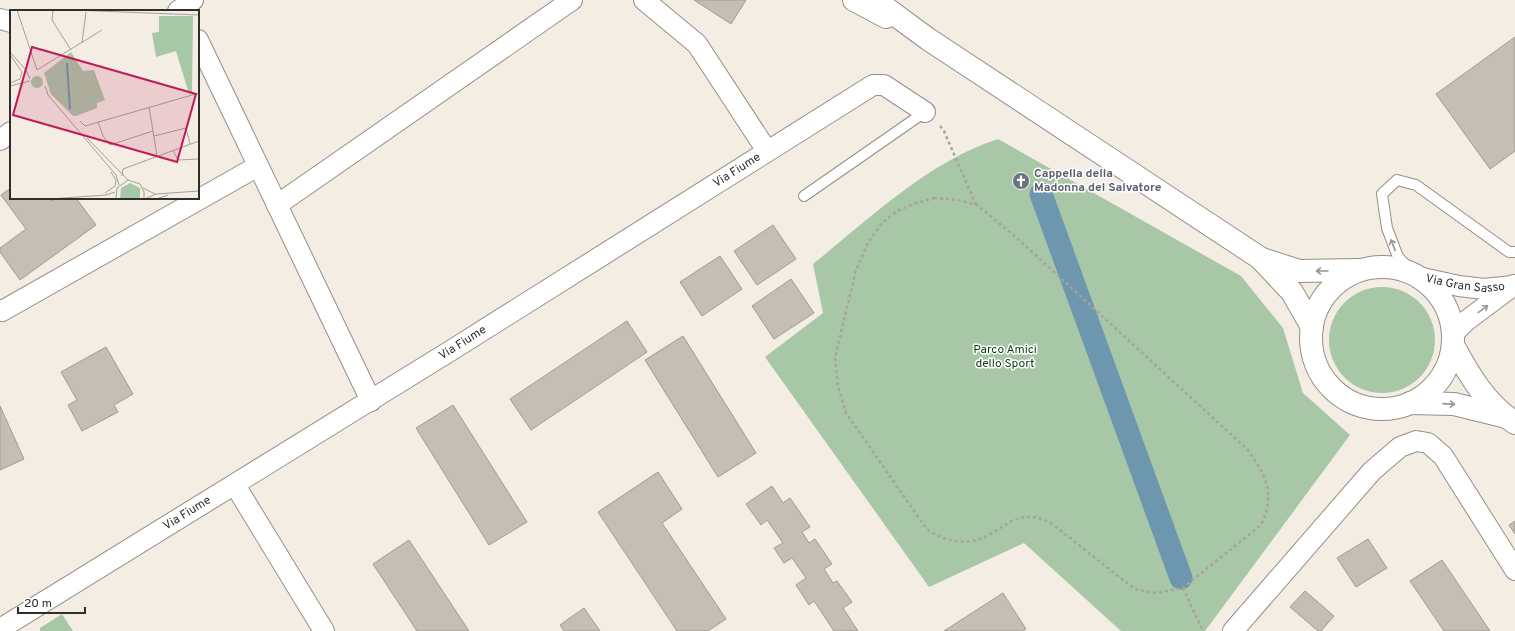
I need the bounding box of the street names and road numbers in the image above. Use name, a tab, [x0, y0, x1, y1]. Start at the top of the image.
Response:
street label: Via Fiume	[710, 150, 764, 192]
street label: Via Gran Sasso	[1424, 271, 1506, 297]
street label: Via Fiume	[436, 322, 490, 364]
street label: Via Fiume	[160, 493, 214, 534]

